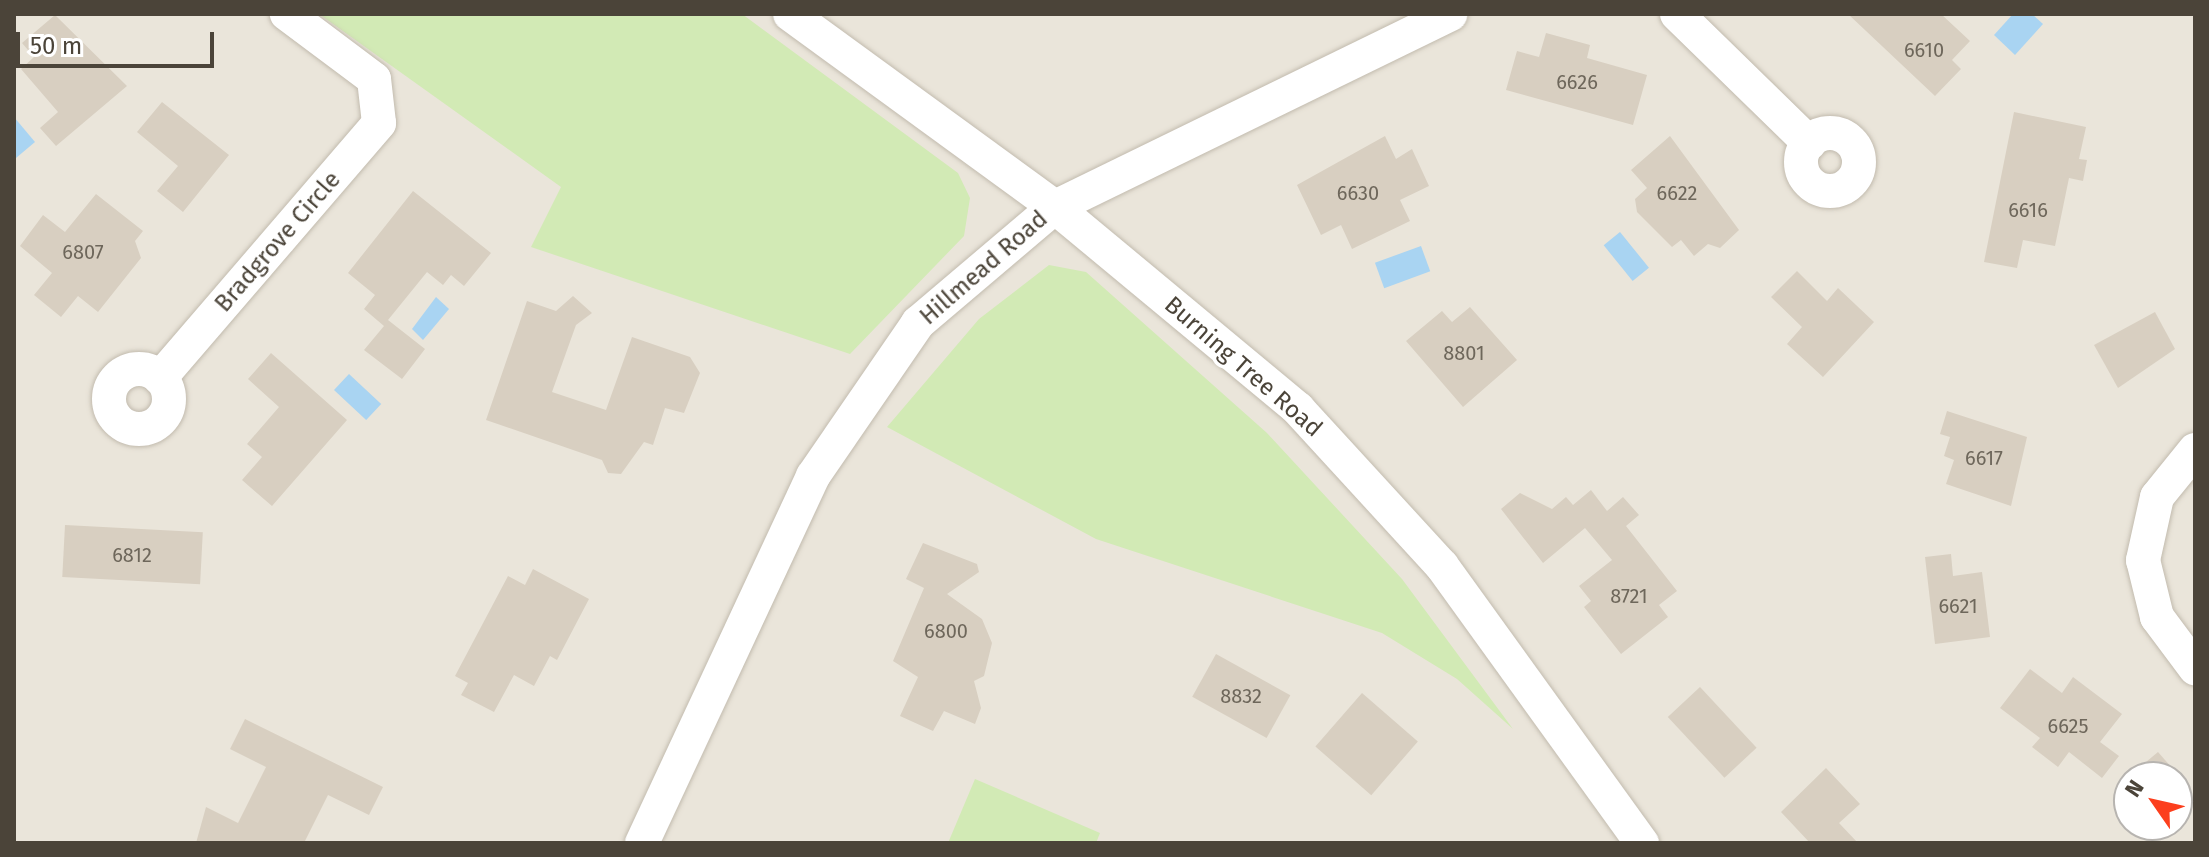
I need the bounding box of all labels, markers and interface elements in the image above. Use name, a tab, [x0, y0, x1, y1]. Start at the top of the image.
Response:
scale bar	[20, 16, 218, 66]
text: 50 m	[30, 32, 82, 60]
house number: 6610	[1904, 38, 1944, 62]
house number: 6626	[1556, 70, 1598, 94]
street label: Bradgrove Circle	[209, 166, 347, 318]
house number: 6630	[1337, 181, 1379, 205]
house number: 6622	[1657, 181, 1697, 205]
house number: 6616	[2008, 198, 2048, 222]
street label: Hillmead Road	[914, 205, 1054, 331]
house number: 6807	[62, 240, 104, 264]
street label: Burning Tree Road	[1158, 291, 1328, 443]
house number: 8801	[1443, 341, 1485, 365]
house number: 6617	[1965, 446, 2003, 470]
house number: 6812	[112, 543, 152, 567]
house number: 8721	[1610, 584, 1648, 608]
house number: 6621	[1938, 594, 1978, 618]
house number: 6800	[924, 619, 968, 643]
house number: 8832	[1220, 684, 1262, 708]
house number: 6625	[2048, 714, 2088, 738]
north arrow	[2113, 761, 2193, 841]
text: N	[2119, 775, 2150, 802]

